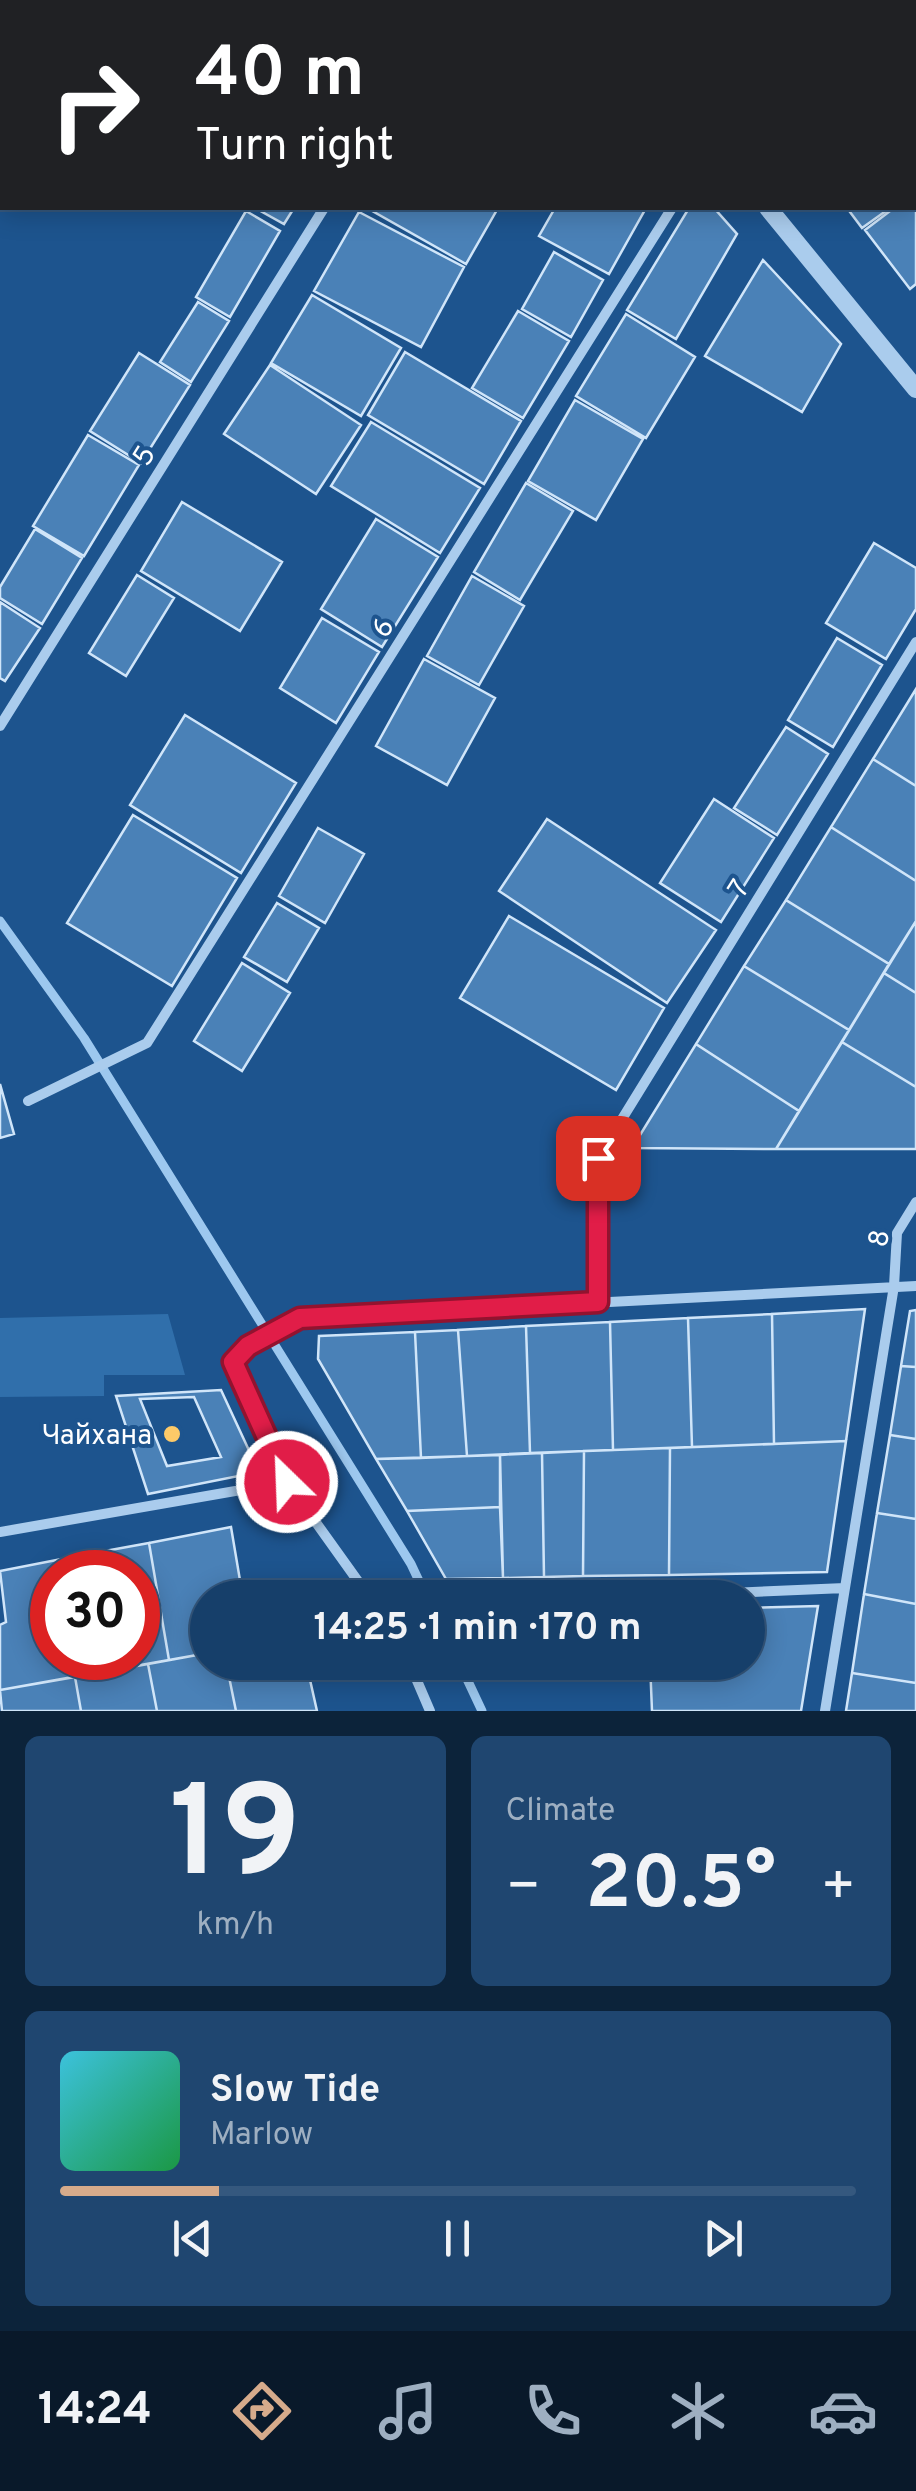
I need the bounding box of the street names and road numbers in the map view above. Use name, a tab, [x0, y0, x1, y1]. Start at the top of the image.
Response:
street label: 5	[126, 440, 165, 474]
street label: 6	[365, 612, 404, 645]
street label: 7	[721, 874, 760, 905]
street label: 8	[862, 1227, 900, 1251]

